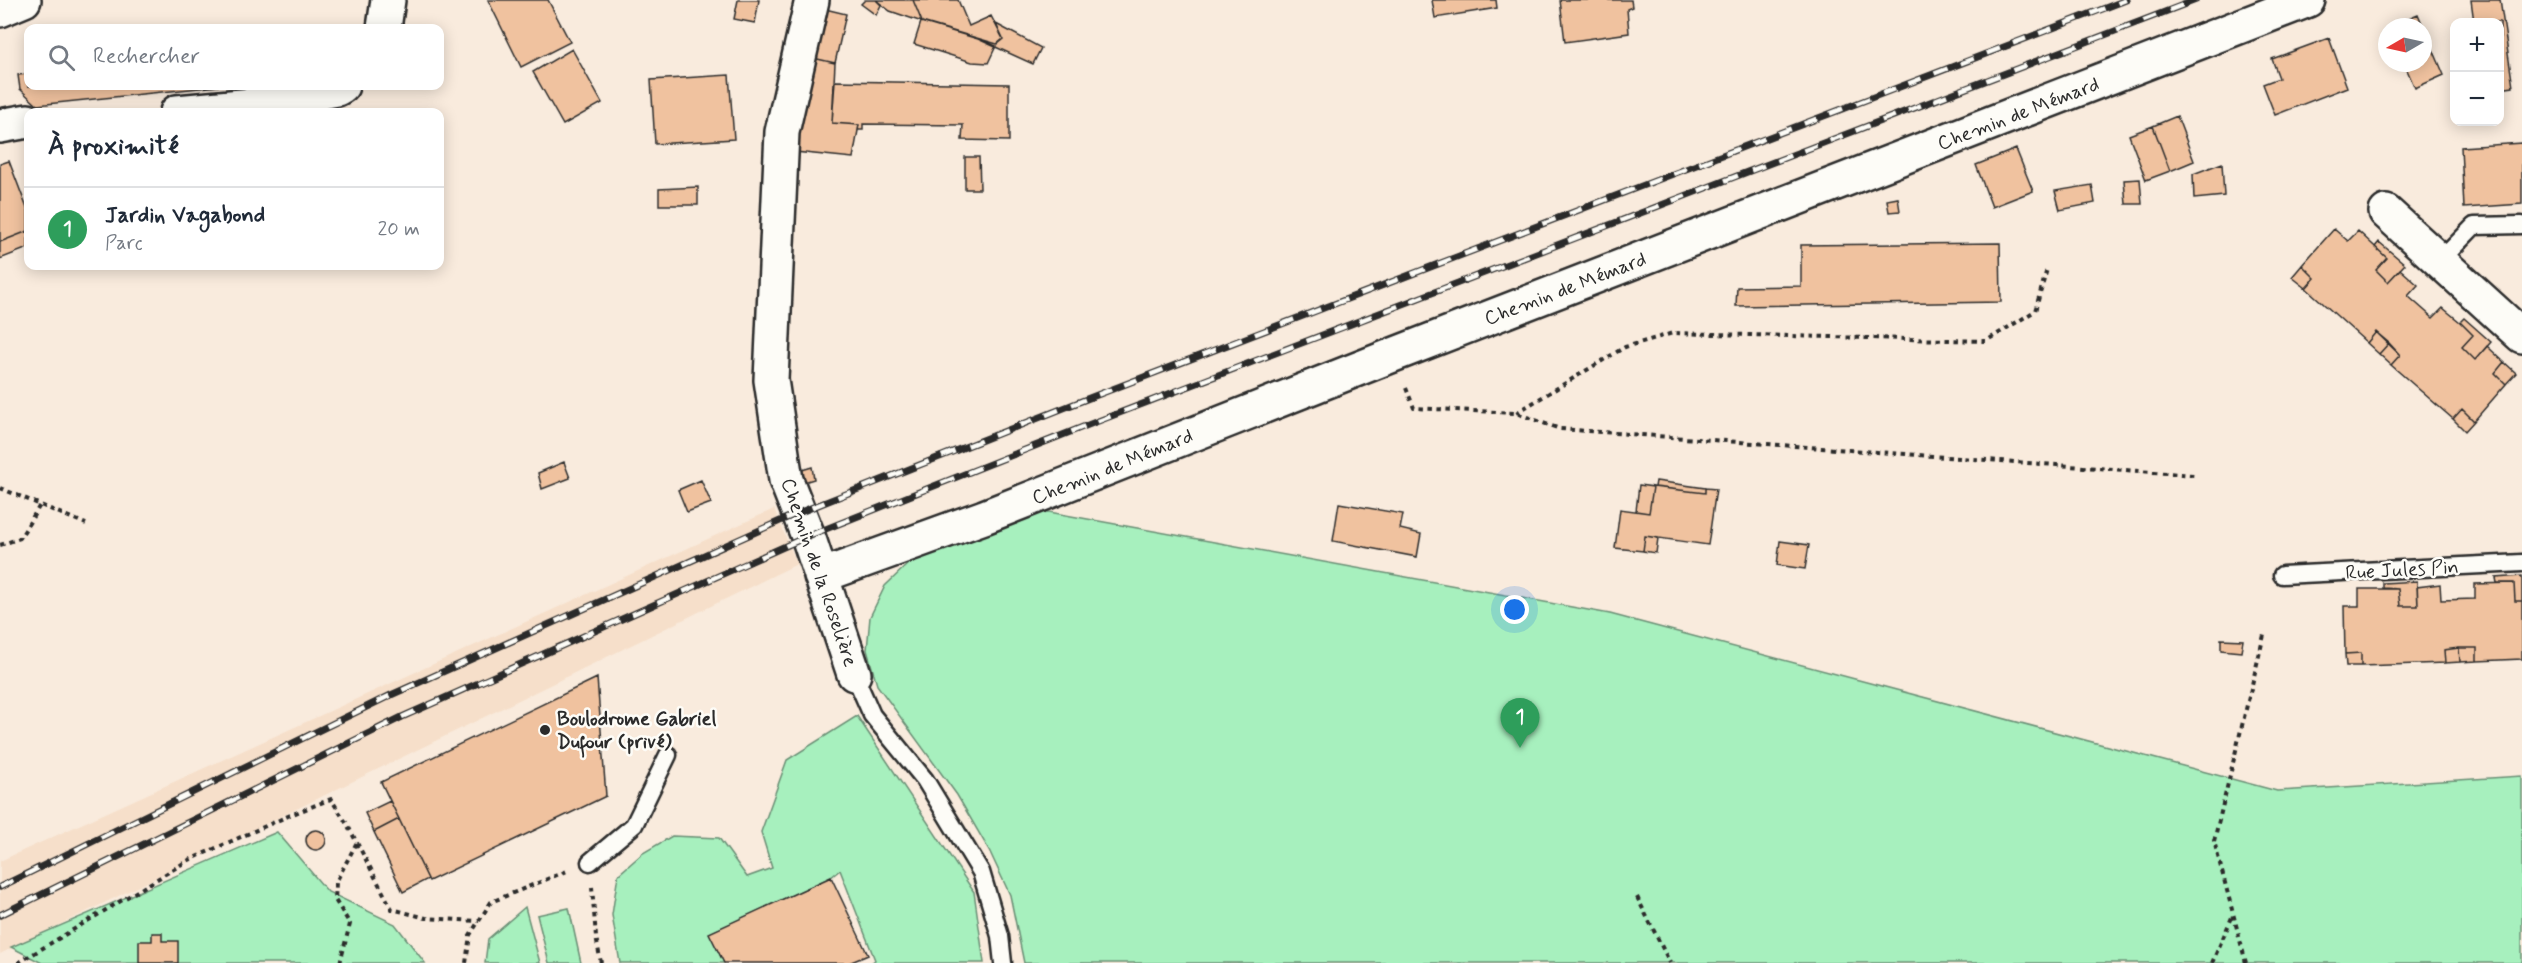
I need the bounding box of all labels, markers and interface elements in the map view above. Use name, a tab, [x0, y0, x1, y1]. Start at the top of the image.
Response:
north arrow	[2378, 18, 2432, 72]
map controls	[2450, 18, 2504, 126]
button: +	[2450, 18, 2504, 72]
search box	[24, 24, 444, 90]
icon: search	[45, 41, 78, 74]
text: Rechercher	[93, 43, 200, 71]
street label: Chemin de Mémard	[1934, 71, 2103, 158]
button: −	[2450, 72, 2504, 126]
text: À proximité	[48, 130, 179, 164]
text: Jardin Vagabond	[105, 202, 265, 230]
text: 1	[63, 216, 72, 243]
text: 20 m	[377, 216, 420, 243]
text: Parc	[105, 230, 143, 257]
street label: Chemin de Mémard	[1481, 246, 1650, 333]
street label: Chemin de Mémard	[1028, 423, 1197, 512]
street label: Chemin de la Roselière	[774, 475, 864, 670]
street label: Rue Jules Pin	[2345, 554, 2460, 587]
your location	[1500, 595, 1529, 624]
pin: 1	[1500, 698, 1540, 748]
place label: Boulodrome Gabriel Dufour (privé)	[557, 706, 716, 758]
marker: Boulodrome Gabriel Dufour (privé)	[538, 723, 552, 737]

